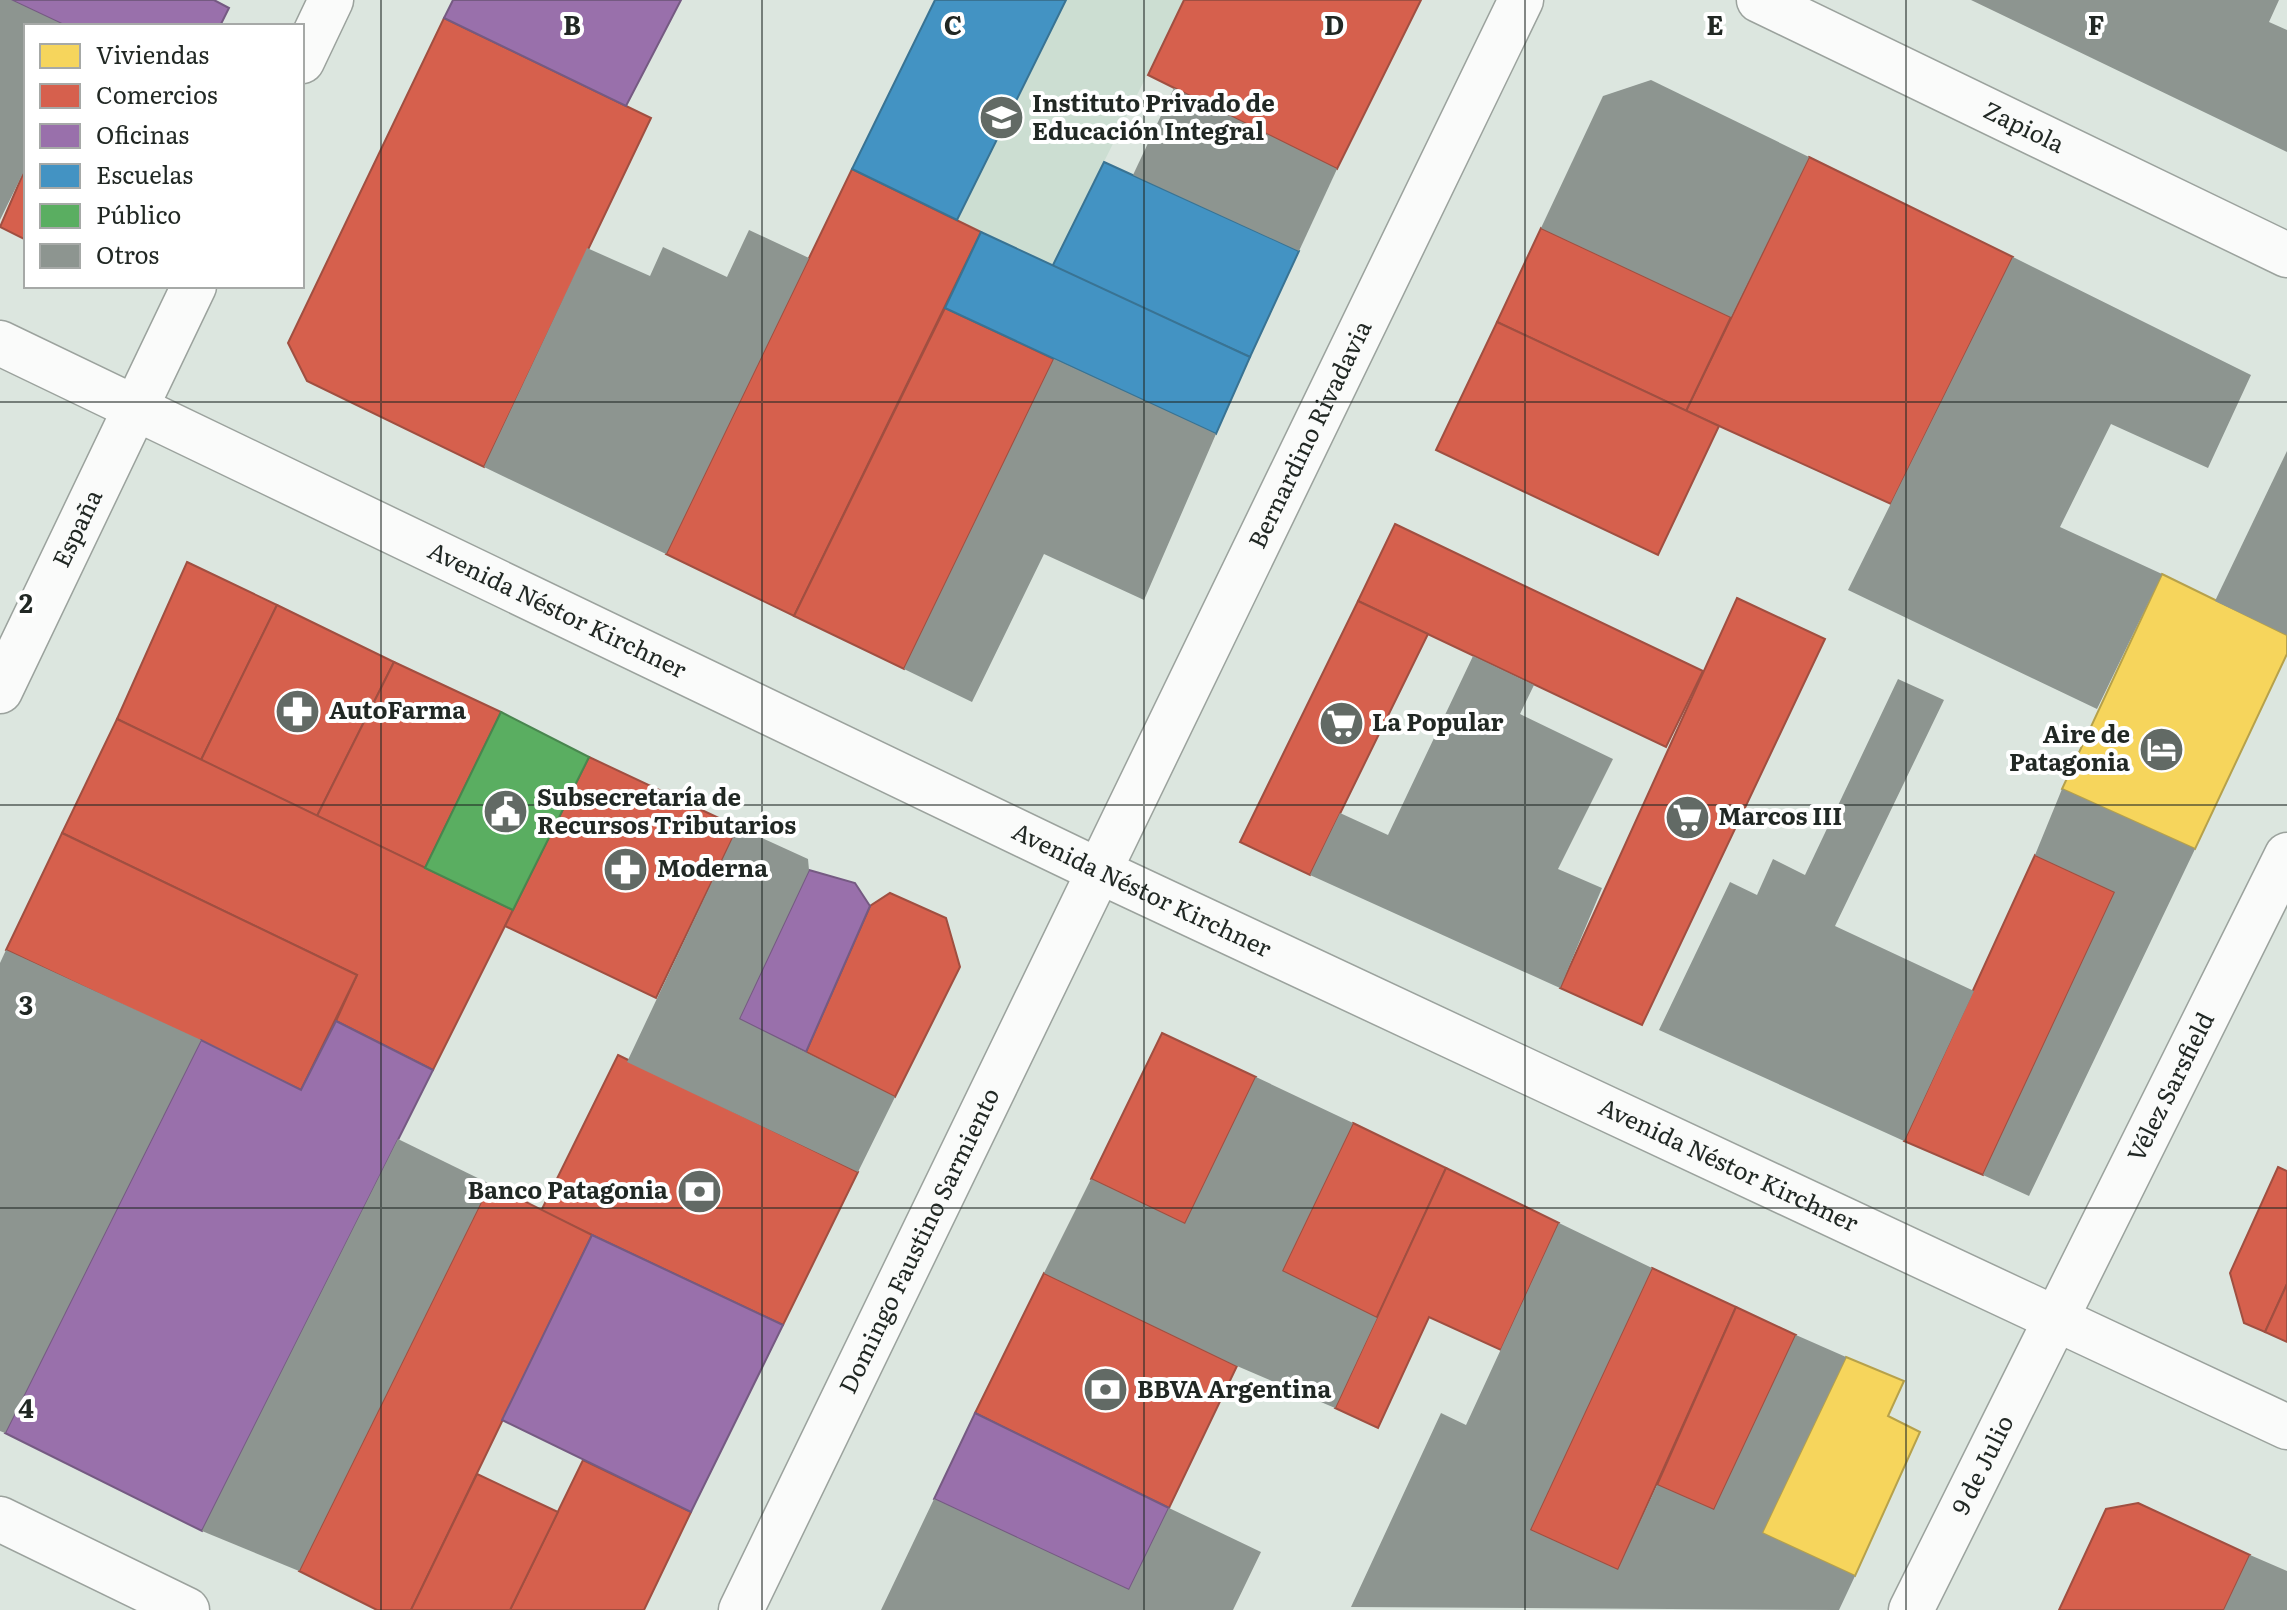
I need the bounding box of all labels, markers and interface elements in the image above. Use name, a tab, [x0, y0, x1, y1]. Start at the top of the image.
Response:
text: B	[563, 4, 581, 43]
text: C	[944, 4, 962, 43]
text: D	[1324, 4, 1344, 43]
text: E	[1706, 4, 1724, 43]
text: F	[2088, 4, 2104, 43]
legend	[24, 24, 304, 288]
text: Viviendas	[96, 36, 209, 71]
text: Comercios	[96, 76, 218, 111]
place label: Instituto Privado de Educación Integral	[1032, 84, 1275, 147]
street label: Zapiola	[1978, 91, 2071, 160]
school or university icon: Instituto Privado de Educación Integral	[977, 94, 1025, 142]
text: Oficinas	[96, 116, 189, 151]
text: Escuelas	[96, 156, 193, 191]
text: Público	[96, 196, 181, 231]
text: Otros	[96, 236, 159, 271]
street label: Bernardino Rivadavia	[1238, 314, 1378, 554]
street label: España	[42, 483, 109, 572]
street label: Avenida Néstor Kirchner	[423, 531, 694, 686]
text: 2	[19, 582, 33, 621]
pharmacy icon: AutoFarma	[274, 687, 322, 735]
place label: AutoFarma	[329, 691, 466, 726]
supermarket icon: La Popular	[1317, 699, 1365, 747]
place label: La Popular	[1372, 703, 1504, 738]
place label: Aire de Patagonia	[2009, 715, 2130, 778]
hotel icon: Aire de Patagonia	[2137, 725, 2185, 773]
place label: Subsecretaría de Recursos Tributarios	[537, 778, 796, 841]
public building icon: Subsecretaría de Recursos Tributarios	[482, 788, 530, 836]
supermarket icon: Marcos III	[1663, 793, 1711, 841]
place label: Marcos III	[1718, 797, 1842, 832]
street label: Avenida Néstor Kirchner	[1007, 812, 1278, 965]
pharmacy icon: Moderna	[602, 845, 650, 893]
place label: Moderna	[657, 849, 768, 884]
text: 3	[19, 984, 33, 1023]
street label: Vélez Sarsfield	[2117, 1005, 2221, 1167]
street label: Domingo Faustino Sarmiento	[829, 1081, 1007, 1399]
street label: Avenida Néstor Kirchner	[1594, 1087, 1865, 1239]
bank icon: Banco Patagonia	[675, 1167, 723, 1215]
place label: Banco Patagonia	[468, 1171, 668, 1206]
bank icon: BBVA Argentina	[1082, 1366, 1130, 1414]
place label: BBVA Argentina	[1137, 1370, 1332, 1405]
text: 4	[18, 1387, 34, 1426]
street label: 9 de Julio	[1941, 1408, 2021, 1520]

